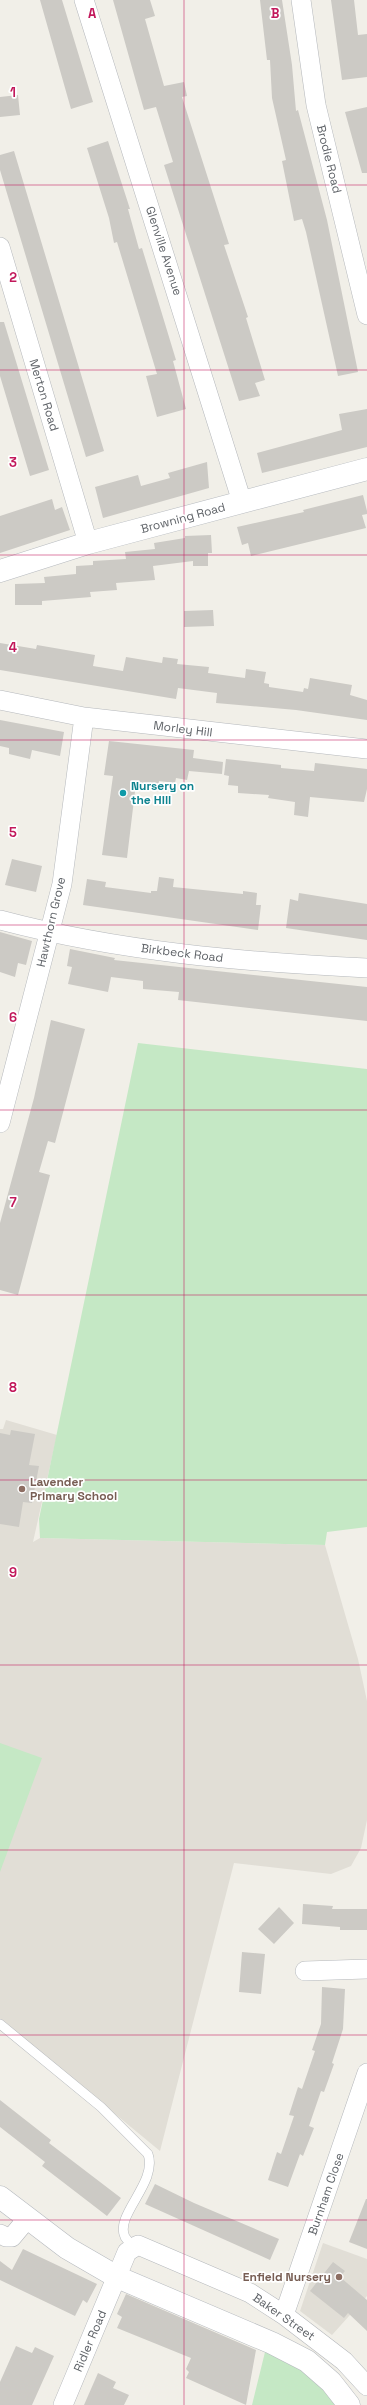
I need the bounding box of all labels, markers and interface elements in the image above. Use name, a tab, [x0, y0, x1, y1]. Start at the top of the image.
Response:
text: A	[88, 5, 97, 22]
text: B	[271, 5, 280, 22]
text: 1	[10, 84, 16, 101]
street label: Brodie Road	[313, 123, 345, 195]
street label: Glenville Avenue	[142, 204, 186, 298]
text: 2	[9, 269, 17, 286]
street label: Merton Road	[25, 357, 63, 433]
text: 3	[9, 454, 17, 471]
street label: Browning Road	[139, 499, 227, 537]
text: 4	[9, 639, 17, 656]
street label: Morley Hill	[152, 717, 214, 741]
place label: Nursery on the Hill	[131, 778, 194, 808]
marker: Nursery on the Hill	[118, 788, 128, 798]
text: 5	[9, 824, 17, 841]
street label: Hawthorn Grove	[33, 875, 69, 969]
street label: Birkbeck Road	[140, 940, 224, 966]
text: 6	[9, 1009, 17, 1026]
text: 7	[9, 1194, 17, 1211]
text: 8	[9, 1379, 17, 1396]
place label: Lavender Primary School	[30, 1474, 117, 1504]
marker: Lavender Primary School	[17, 1484, 27, 1494]
text: 9	[9, 1564, 17, 1581]
street label: Burnham Close	[304, 2151, 348, 2237]
place label: Enfield Nursery	[243, 2269, 331, 2285]
marker: Enfield Nursery	[334, 2272, 344, 2282]
street label: Baker Street	[250, 2290, 318, 2344]
street label: Ridler Road	[70, 2308, 110, 2374]

